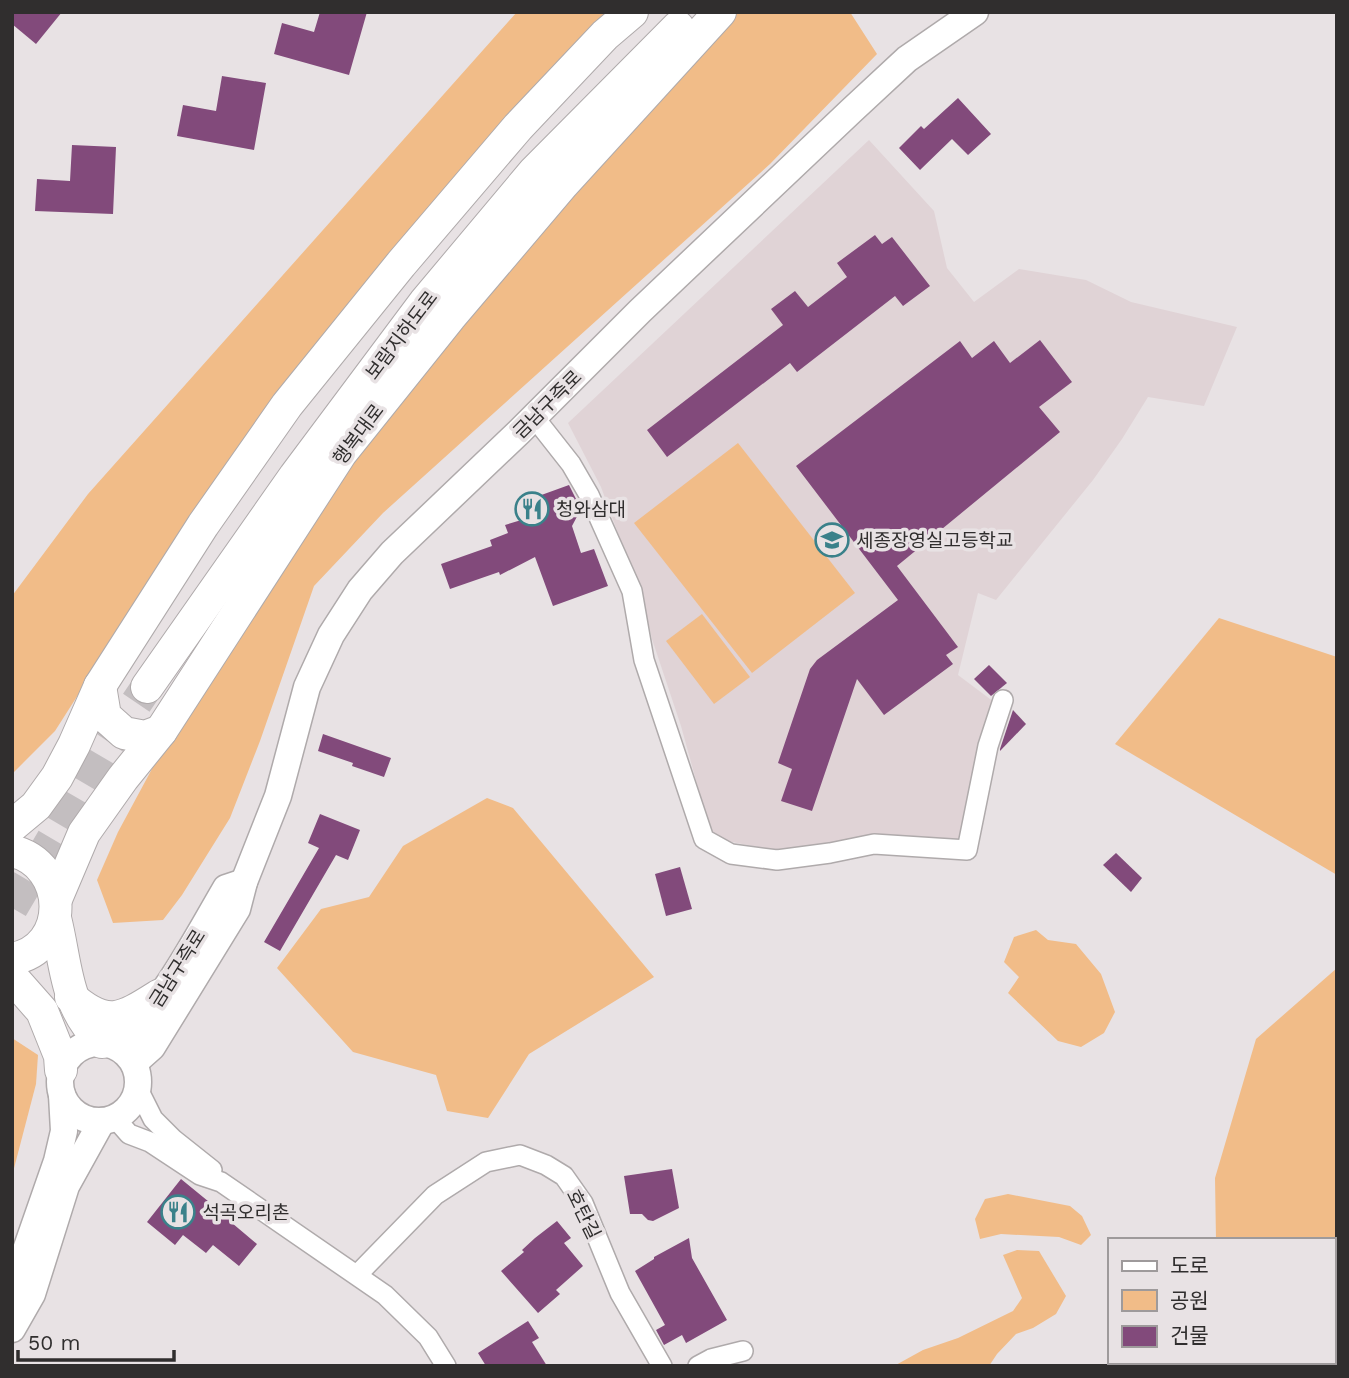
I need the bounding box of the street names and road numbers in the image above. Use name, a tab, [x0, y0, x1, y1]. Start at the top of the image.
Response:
street label: 보람지하도로	[361, 286, 442, 384]
street label: 금남구즉로	[508, 365, 586, 443]
street label: 행복대로	[328, 399, 389, 469]
street label: 금남구즉로	[145, 925, 210, 1011]
street label: 호탄길	[562, 1186, 605, 1243]

